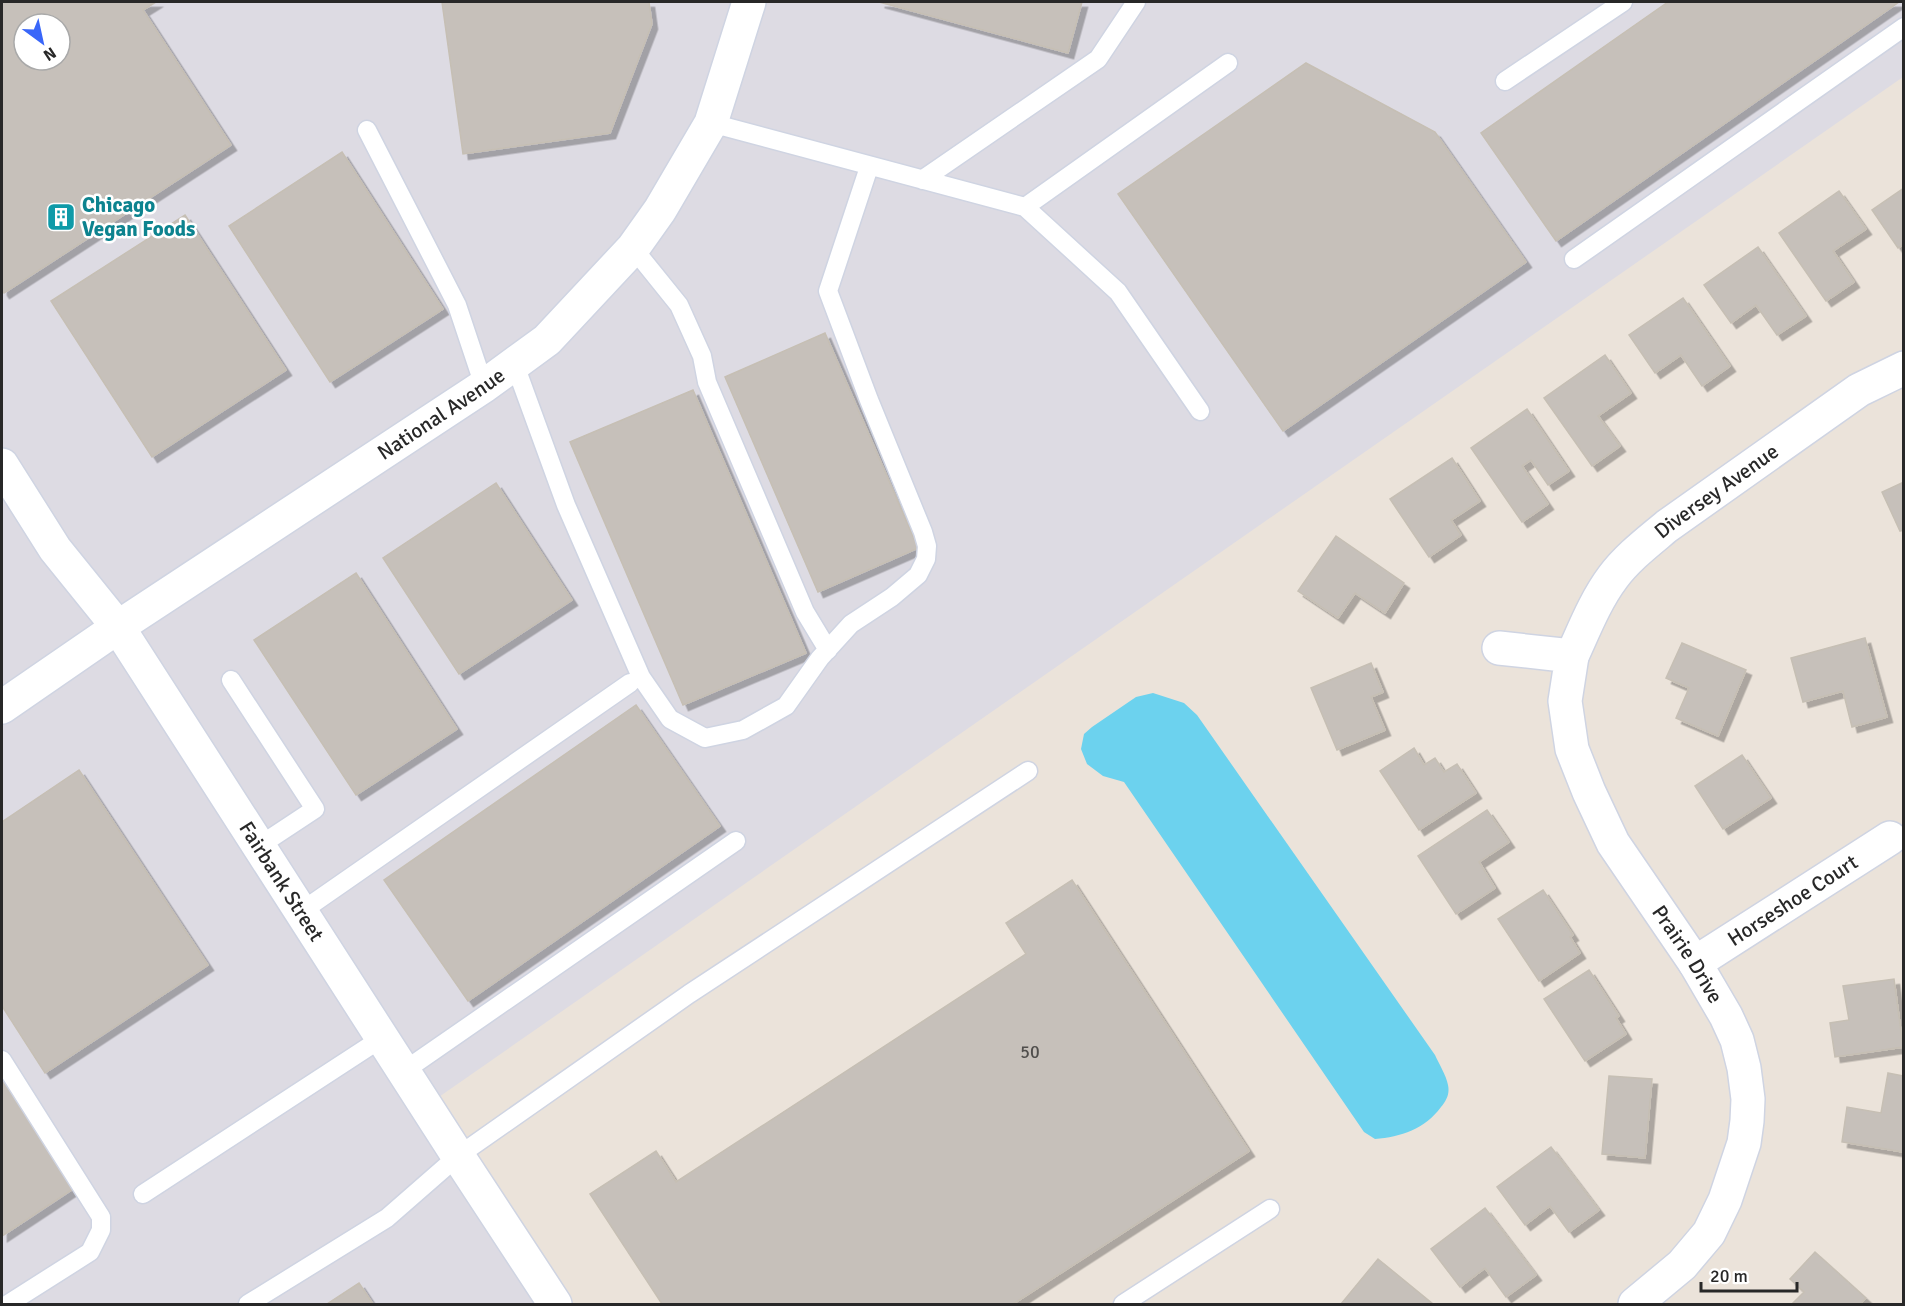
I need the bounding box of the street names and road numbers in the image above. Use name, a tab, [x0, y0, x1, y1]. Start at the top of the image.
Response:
street label: National Avenue	[373, 362, 510, 466]
street label: Diversey Avenue	[1649, 438, 1783, 544]
street label: Fairbank Street	[233, 817, 330, 946]
street label: Horseshoe Court	[1723, 849, 1863, 952]
street label: Prairie Drive	[1646, 900, 1729, 1008]

